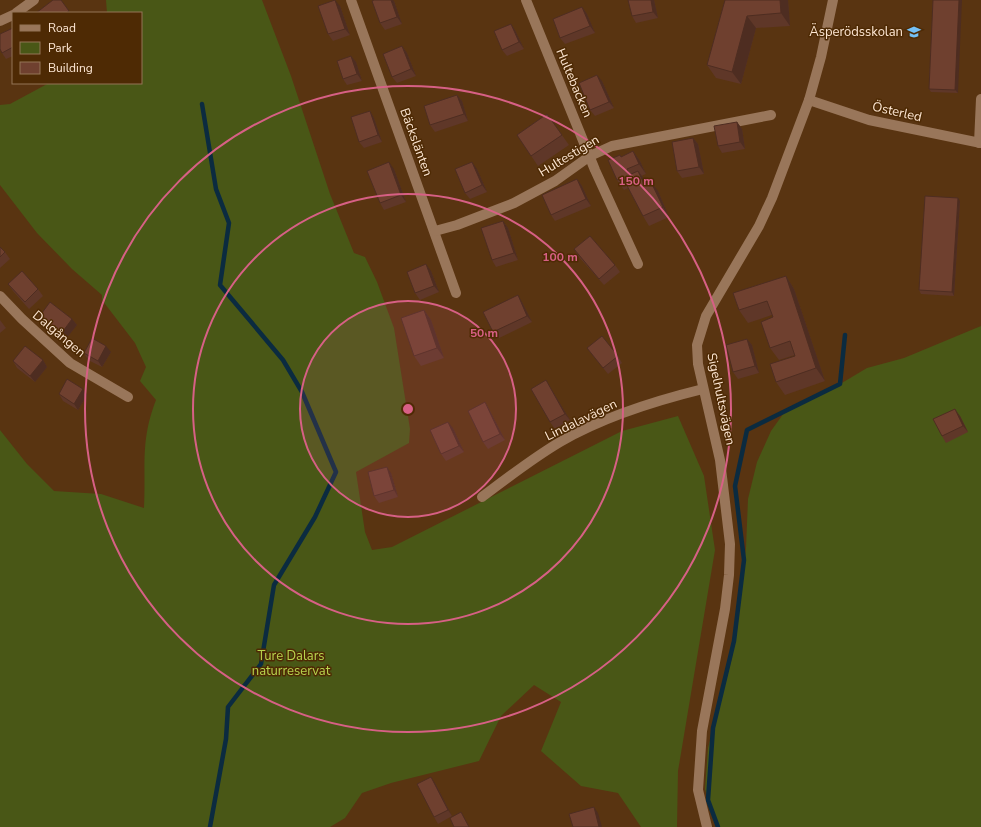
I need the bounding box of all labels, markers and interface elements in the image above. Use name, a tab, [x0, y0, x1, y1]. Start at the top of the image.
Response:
legend	[12, 12, 142, 84]
text: Road	[48, 20, 76, 36]
place label: Äsperödsskolan	[809, 22, 903, 41]
school or university icon: Äsperödsskolan	[906, 24, 922, 40]
text: Park	[48, 40, 73, 56]
street label: Hultebacken	[551, 46, 597, 120]
text: Building	[48, 60, 93, 76]
street label: Österled	[870, 97, 924, 126]
street label: Bäckslänten	[395, 105, 437, 179]
street label: Hultestigen	[535, 131, 603, 181]
text: 150 m	[618, 173, 654, 189]
text: 100 m	[542, 249, 578, 265]
street label: Dalgången	[29, 306, 89, 362]
text: 50 m	[470, 325, 498, 341]
street label: Sigelhultsvägen	[702, 351, 740, 447]
street label: Lindalavägen	[542, 395, 620, 445]
centre of rings	[401, 402, 415, 416]
park label: Ture Dalars naturreservat	[252, 647, 331, 680]

